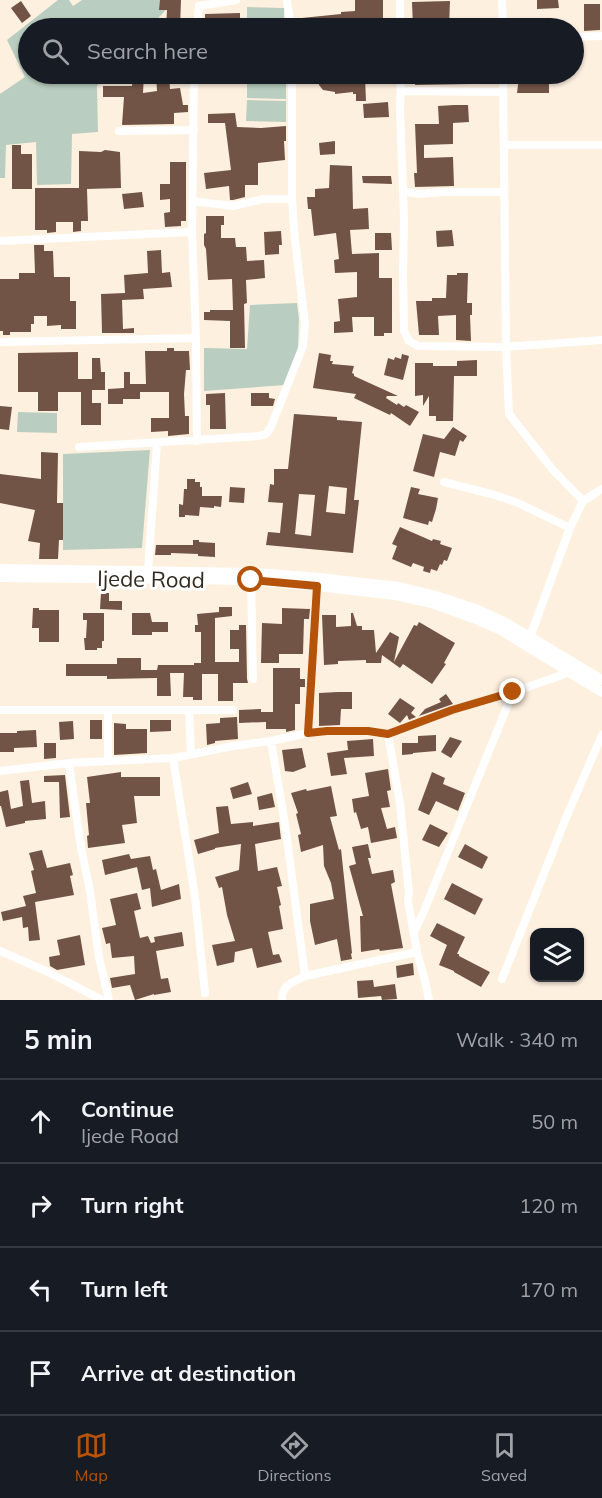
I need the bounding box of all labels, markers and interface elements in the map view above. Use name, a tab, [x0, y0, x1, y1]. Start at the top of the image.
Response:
search box	[18, 18, 584, 84]
icon: search	[39, 35, 72, 68]
text: Search here	[87, 37, 208, 65]
street label: Ijede Road	[97, 564, 205, 594]
route start	[237, 566, 263, 592]
route end	[499, 678, 525, 704]
map controls	[530, 928, 584, 982]
button: layers	[530, 928, 584, 982]
text: 5 min	[24, 1023, 93, 1056]
text: Walk · 340 m	[456, 1027, 578, 1052]
text: Continue	[81, 1095, 174, 1123]
icon: ahead	[24, 1105, 57, 1138]
text: 50 m	[531, 1109, 578, 1134]
text: Ijede Road	[81, 1123, 179, 1148]
icon: right	[24, 1189, 57, 1222]
text: Turn right	[81, 1191, 184, 1219]
text: 120 m	[519, 1193, 578, 1218]
icon: left	[24, 1273, 57, 1306]
text: Turn left	[81, 1275, 168, 1303]
text: 170 m	[519, 1277, 578, 1302]
icon: arrive	[24, 1357, 57, 1390]
text: Arrive at destination	[81, 1359, 296, 1387]
tab: Map	[75, 1429, 108, 1485]
tab: Directions	[257, 1429, 331, 1485]
tab: Saved	[481, 1429, 527, 1485]

